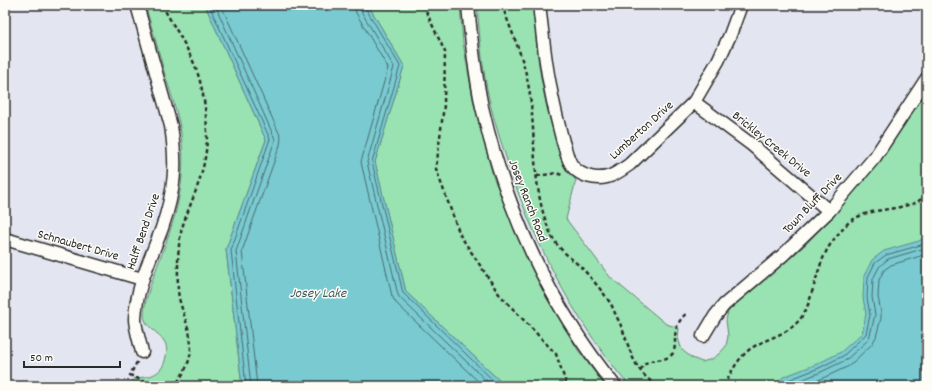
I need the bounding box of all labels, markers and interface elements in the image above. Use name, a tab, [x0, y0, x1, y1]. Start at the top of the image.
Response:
street label: Lumberton Drive	[606, 97, 679, 165]
street label: Brickley Creek Drive	[727, 107, 815, 183]
street label: Josey Ranch Road	[503, 157, 551, 245]
street label: Town Bluff Drive	[779, 169, 847, 239]
street label: Halff Bend Drive	[122, 191, 166, 273]
street label: Schnaubert Drive	[35, 225, 121, 267]
water label: Josey Lake	[290, 284, 347, 304]
scale bar	[24, 343, 120, 369]
text: 50 m	[30, 350, 53, 367]

